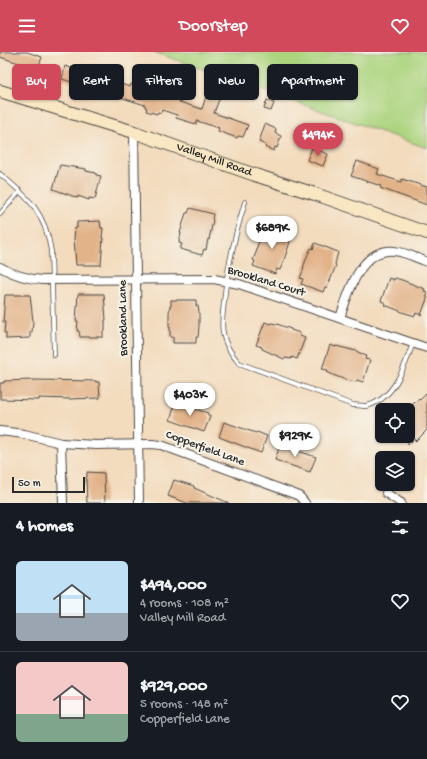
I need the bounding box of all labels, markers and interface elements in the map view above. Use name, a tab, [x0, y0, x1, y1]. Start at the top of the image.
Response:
icon: menu	[16, 15, 38, 37]
icon: heart	[389, 15, 411, 37]
text: Doorstep	[179, 16, 248, 37]
chip: Buy	[12, 64, 61, 100]
chip: Rent	[69, 64, 124, 100]
chip: Filters	[132, 64, 196, 100]
chip: New	[204, 64, 259, 100]
chip: Apartment	[267, 64, 358, 100]
pin: $494K	[290, 123, 346, 157]
text: $494K	[302, 128, 334, 143]
street label: Valley Mill Road	[173, 140, 254, 181]
pin: $689K	[244, 216, 300, 250]
text: $689K	[255, 221, 289, 236]
street label: Brookland Court	[224, 263, 308, 301]
street label: Brookland Lane	[116, 279, 132, 357]
pin: $403K	[162, 383, 218, 417]
text: $403K	[173, 388, 207, 403]
map controls	[375, 403, 415, 491]
button: locate	[375, 403, 415, 443]
pin: $929K	[267, 424, 323, 458]
street label: Copperfield Lane	[164, 428, 247, 470]
text: $929K	[279, 429, 311, 444]
button: layers	[375, 451, 415, 491]
scale bar	[12, 475, 85, 494]
text: 50 m	[18, 478, 40, 490]
icon: filters	[389, 516, 411, 538]
text: 4 homes	[16, 517, 73, 537]
text: $494,000	[140, 576, 207, 596]
icon: home	[48, 577, 96, 625]
icon: heart	[389, 590, 411, 612]
text: 4 rooms · 108 m²	[140, 596, 229, 611]
text: Valley Mill Road	[140, 611, 225, 626]
text: $929,000	[140, 677, 207, 697]
icon: home	[48, 678, 96, 726]
icon: heart	[389, 691, 411, 713]
text: 5 rooms · 148 m²	[140, 697, 228, 712]
text: Copperfield Lane	[140, 712, 230, 727]

